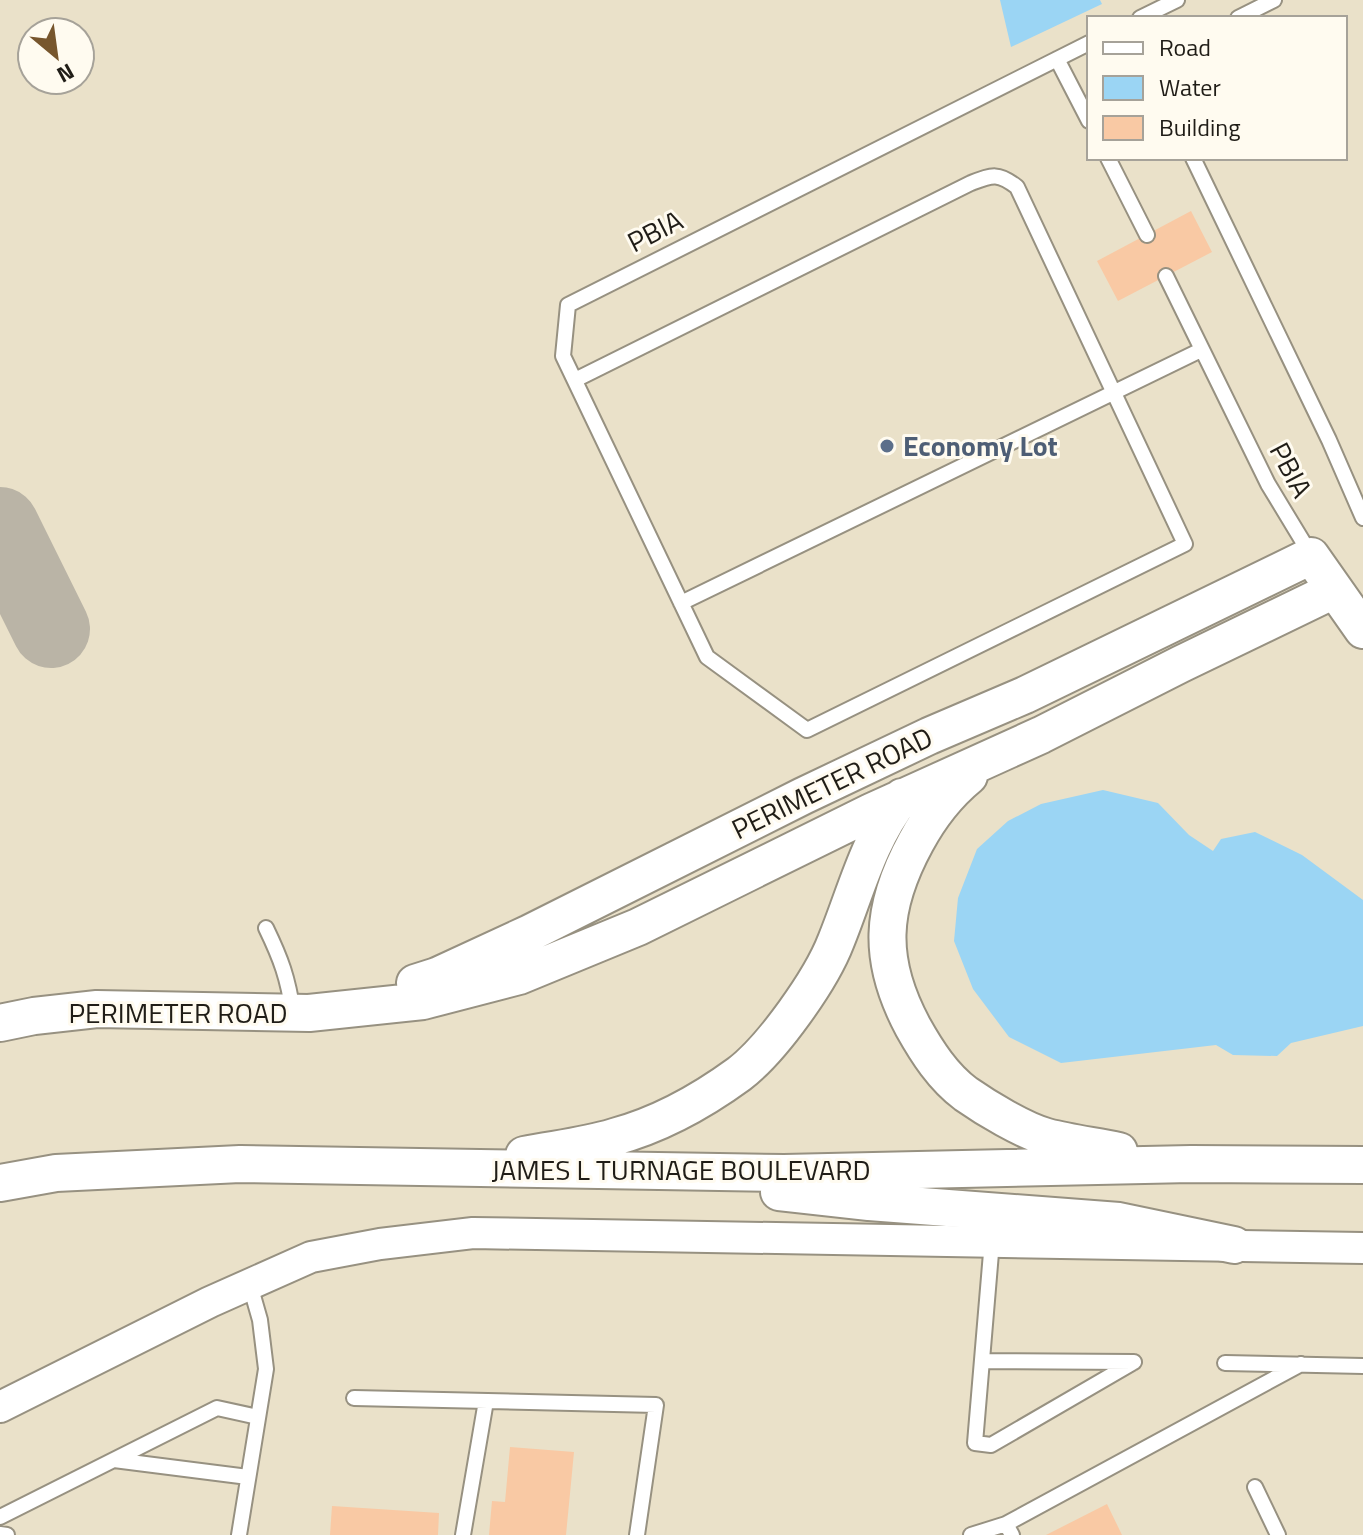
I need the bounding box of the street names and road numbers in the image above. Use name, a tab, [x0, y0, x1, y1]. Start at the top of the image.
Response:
street label: PBIA	[619, 198, 690, 263]
street label: PBIA	[1259, 434, 1324, 505]
street label: PERIMETER ROAD	[724, 715, 940, 850]
street label: PERIMETER ROAD	[69, 991, 288, 1034]
street label: JAMES L TURNAGE BOULEVARD	[492, 1148, 870, 1191]

